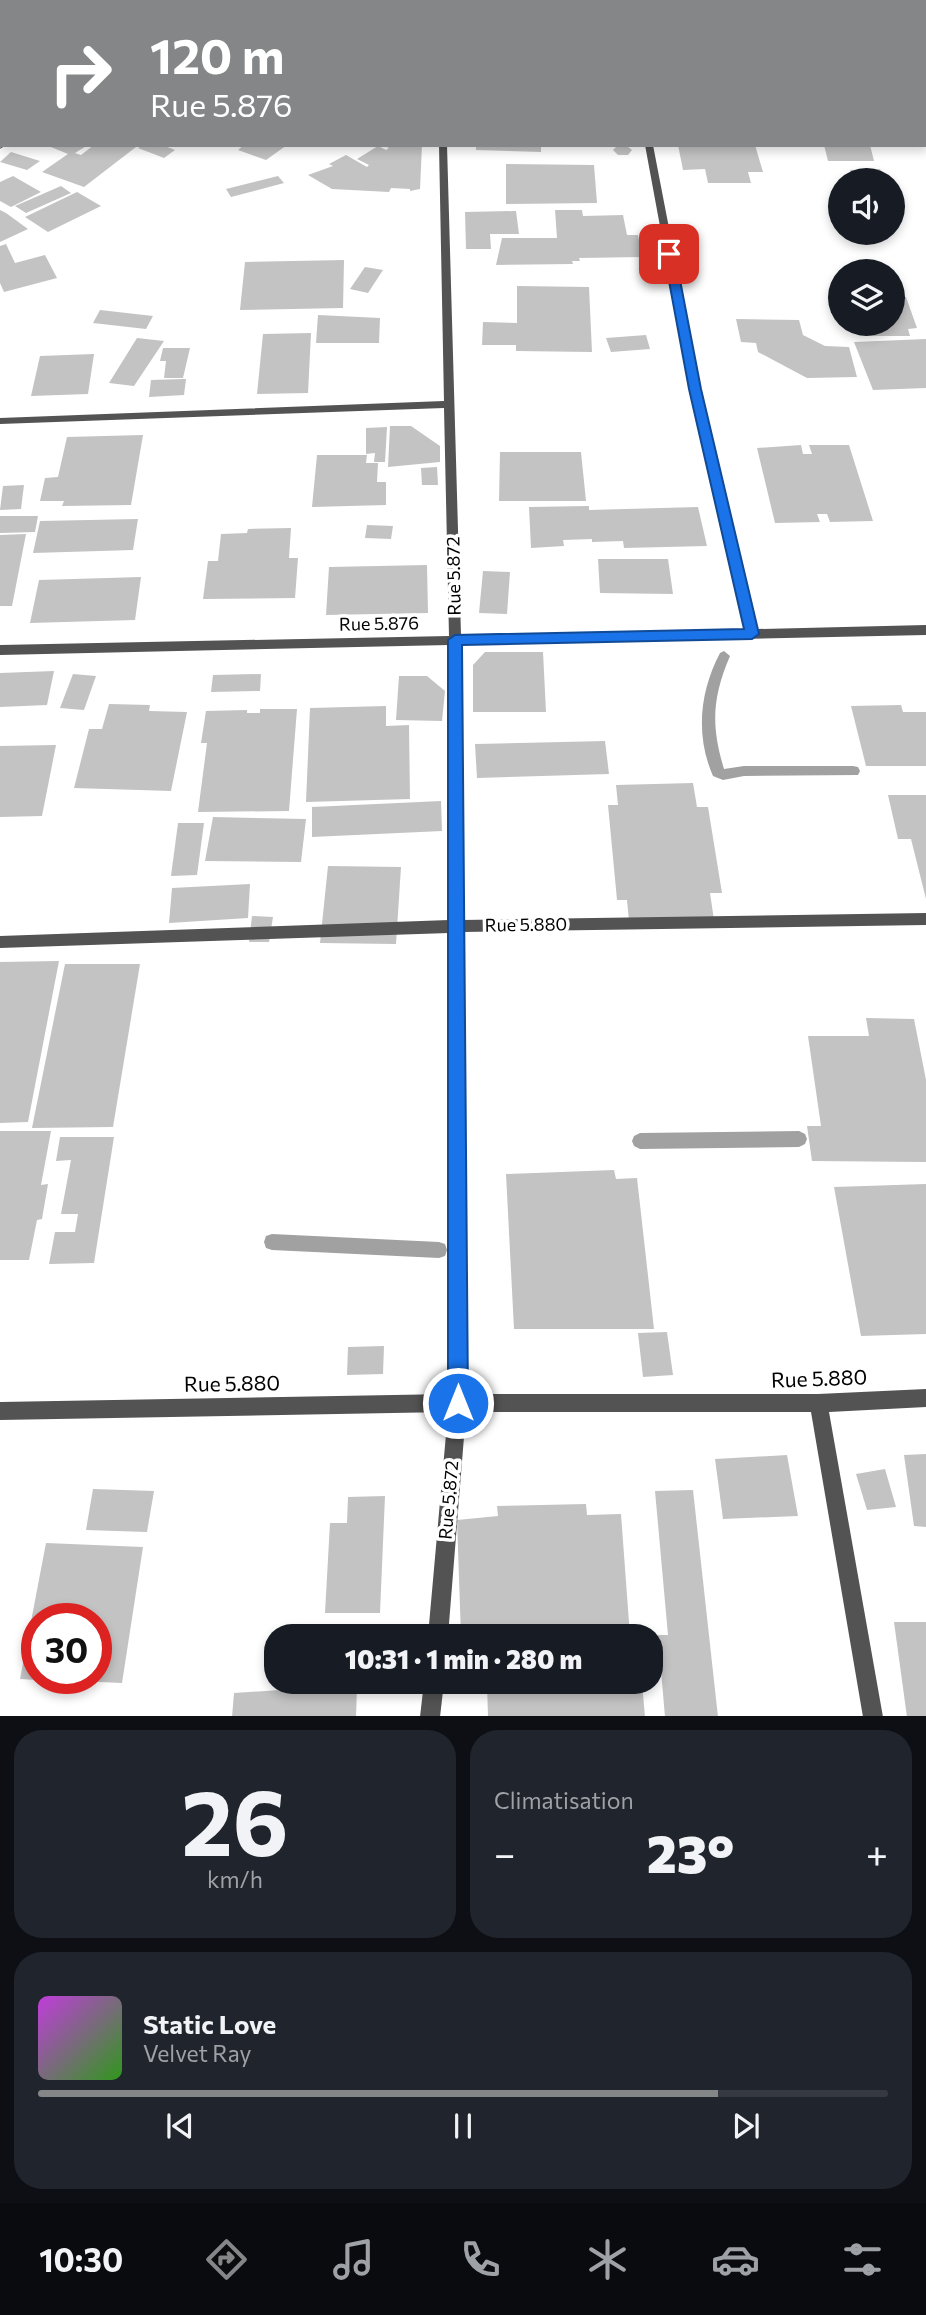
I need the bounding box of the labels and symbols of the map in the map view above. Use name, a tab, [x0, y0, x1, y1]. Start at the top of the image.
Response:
pin	[639, 224, 699, 284]
street label: Rue 5.872	[441, 536, 465, 616]
street label: Rue 5.876	[339, 611, 419, 635]
street label: Rue 5.880	[485, 912, 567, 936]
street label: Rue 5.880	[770, 1363, 867, 1392]
position arrow	[421, 1366, 495, 1440]
street label: Rue 5.880	[184, 1369, 280, 1396]
street label: Rue 5.872	[434, 1459, 462, 1540]
speed limit sign: 30	[21, 1603, 112, 1694]

